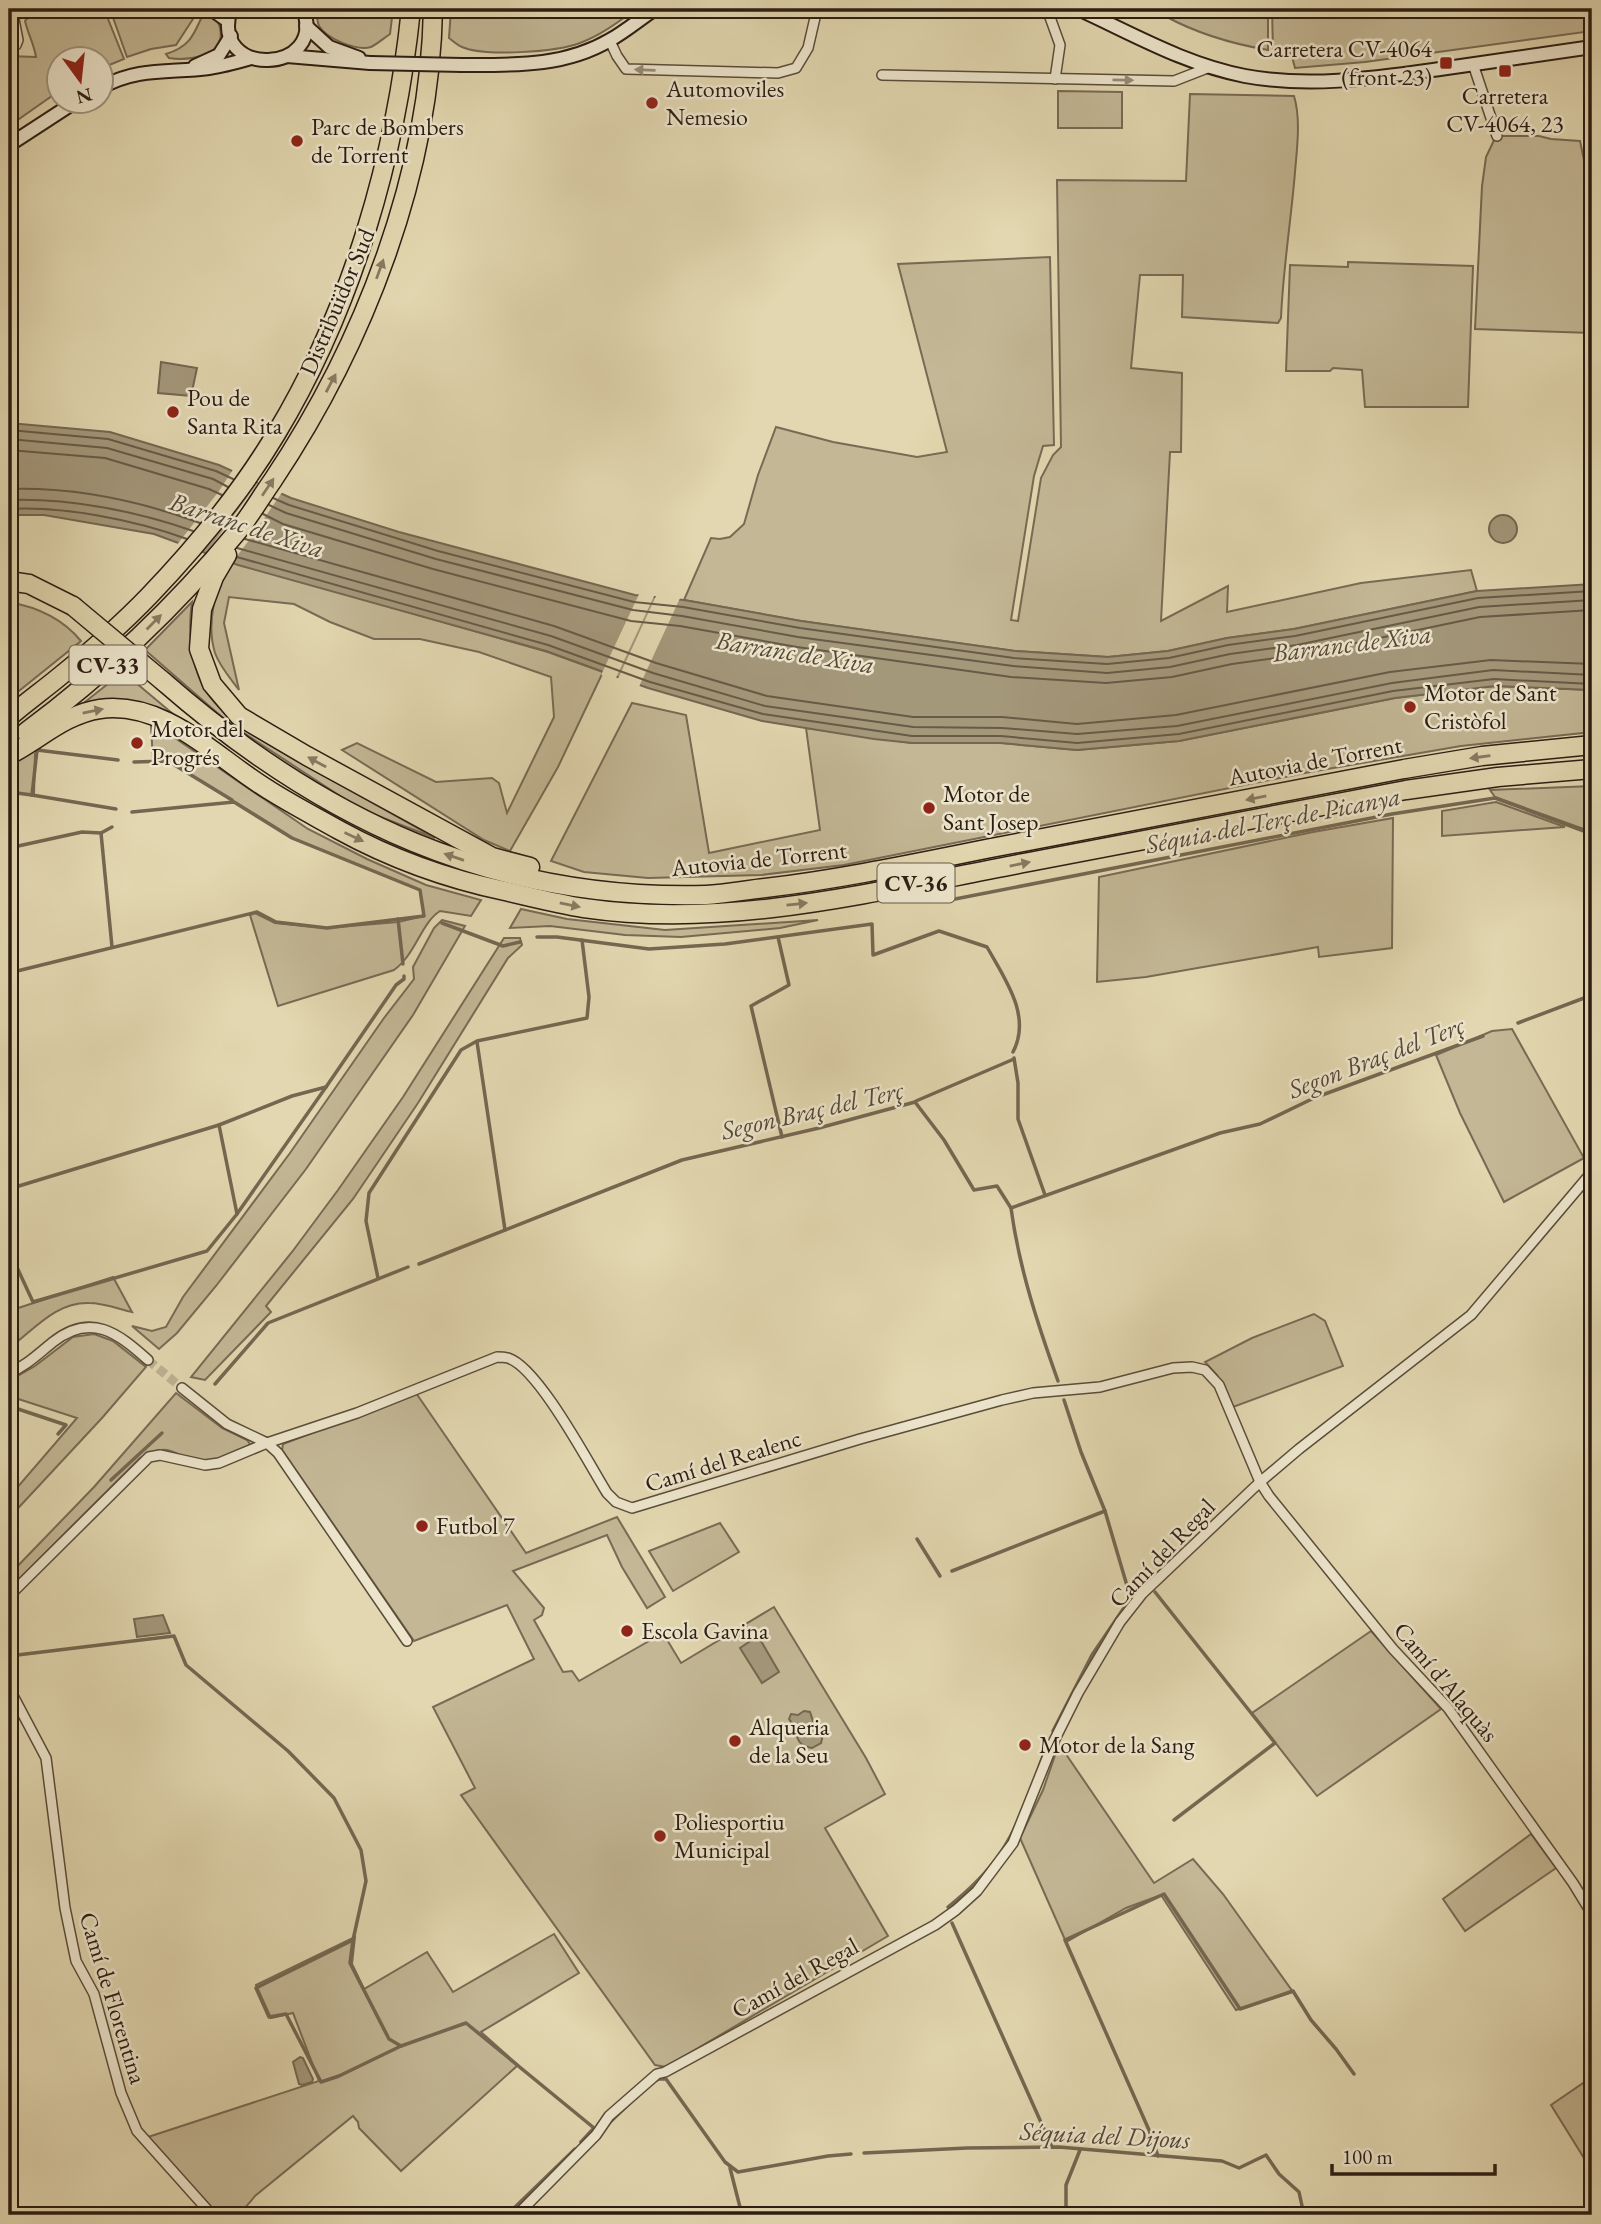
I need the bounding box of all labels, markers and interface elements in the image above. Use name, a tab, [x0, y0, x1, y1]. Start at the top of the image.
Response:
place label: Carretera CV-4064 (front 23)	[1257, 33, 1432, 92]
north arrow	[46, 46, 116, 116]
marker: Carretera CV-4064 (front 23)	[1438, 55, 1454, 71]
marker: Carretera CV-4064, 23	[1497, 63, 1513, 79]
one-way arrow	[634, 64, 656, 75]
place label: Automoviles Nemesio	[665, 73, 784, 132]
one-way arrow	[1112, 74, 1134, 86]
place label: Carretera CV-4064, 23	[1446, 80, 1564, 139]
text: N	[73, 82, 95, 110]
marker: Automoviles Nemesio	[644, 95, 660, 111]
place label: Parc de Bombers de Torrent	[311, 111, 464, 170]
marker: Parc de Bombers de Torrent	[289, 133, 305, 149]
street label: Distribuïdor Sud	[292, 223, 382, 380]
one-way arrow	[375, 259, 386, 280]
one-way arrow	[325, 373, 337, 392]
place label: Pou de Santa Rita	[187, 382, 283, 441]
marker: Pou de Santa Rita	[165, 404, 181, 420]
one-way arrow	[261, 477, 274, 496]
water label: Barranc de Xiva	[165, 484, 328, 566]
one-way arrow	[146, 614, 162, 631]
water label: Barranc de Xiva	[1269, 616, 1434, 670]
water label: Barranc de Xiva	[712, 623, 877, 681]
road number: CV-33	[70, 646, 146, 684]
place label: Motor de Sant Cristòfol	[1424, 677, 1557, 736]
marker: Motor de Sant Cristòfol	[1402, 699, 1418, 715]
one-way arrow	[82, 705, 104, 716]
place label: Motor del Progrés	[151, 713, 244, 772]
street label: Autovia de Torrent	[1224, 728, 1405, 793]
marker: Motor del Progrés	[129, 735, 145, 751]
one-way arrow	[1468, 752, 1490, 763]
one-way arrow	[307, 756, 327, 768]
place label: Motor de Sant Josep	[943, 778, 1038, 837]
water label: Séquia del Terç de Picanya	[1142, 779, 1404, 863]
one-way arrow	[1245, 792, 1267, 803]
marker: Motor de Sant Josep	[921, 800, 937, 816]
one-way arrow	[344, 831, 364, 843]
street label: Autovia de Torrent	[669, 834, 849, 883]
one-way arrow	[443, 851, 464, 862]
one-way arrow	[1009, 858, 1031, 869]
road number: CV-36	[878, 863, 954, 902]
one-way arrow	[786, 899, 808, 910]
one-way arrow	[559, 900, 581, 911]
water label: Segon Braç del Terç	[1282, 1008, 1470, 1107]
water label: Segon Braç del Terç	[717, 1072, 907, 1148]
street label: Camí del Realenc	[641, 1422, 805, 1499]
street label: Camí del Regal	[1102, 1491, 1222, 1614]
place label: Futbol 7	[436, 1510, 515, 1541]
marker: Futbol 7	[414, 1518, 430, 1534]
place label: Escola Gavina	[641, 1615, 769, 1646]
street label: Camí d'Alaquàs	[1387, 1615, 1506, 1748]
marker: Escola Gavina	[619, 1623, 635, 1639]
place label: Alqueria de la Seu	[748, 1711, 830, 1770]
place label: Motor de la Sang	[1039, 1729, 1195, 1760]
marker: Alqueria de la Seu	[727, 1733, 743, 1749]
marker: Motor de la Sang	[1017, 1737, 1033, 1753]
place label: Poliesportiu Municipal	[674, 1806, 785, 1865]
marker: Poliesportiu Municipal	[652, 1828, 668, 1844]
street label: Camí de Florentina	[73, 1908, 154, 2088]
street label: Camí del Regal	[726, 1930, 864, 2025]
water label: Séquia del Dijous	[1018, 2114, 1192, 2157]
scale bar	[1332, 2133, 1494, 2177]
text: 100 m	[1342, 2143, 1393, 2170]

